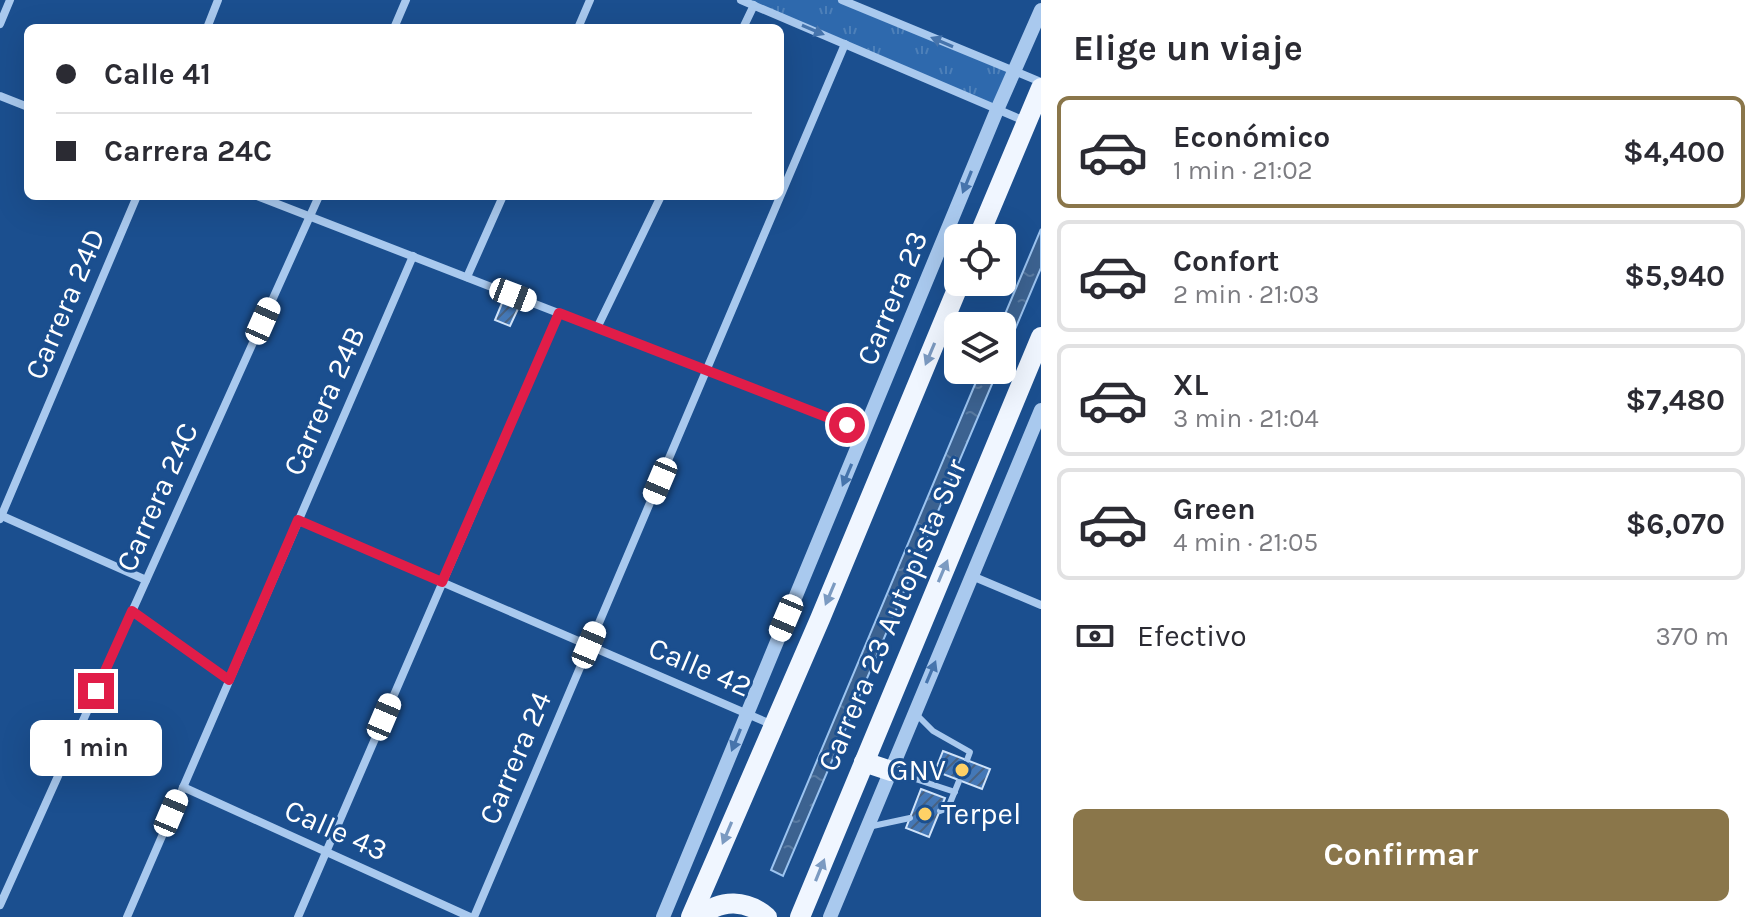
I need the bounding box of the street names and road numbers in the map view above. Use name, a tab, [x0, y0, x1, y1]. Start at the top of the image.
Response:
street label: Carrera 24D	[17, 223, 113, 385]
street label: Carrera 23	[849, 226, 935, 370]
street label: Carrera 24B	[275, 321, 373, 481]
street label: Carrera 24C	[108, 417, 206, 577]
street label: Carrera 23 Autopista Sur	[810, 453, 974, 777]
street label: Calle 42	[643, 629, 757, 705]
street label: Carrera 24	[471, 686, 559, 830]
street label: Calle 43	[279, 791, 393, 869]

